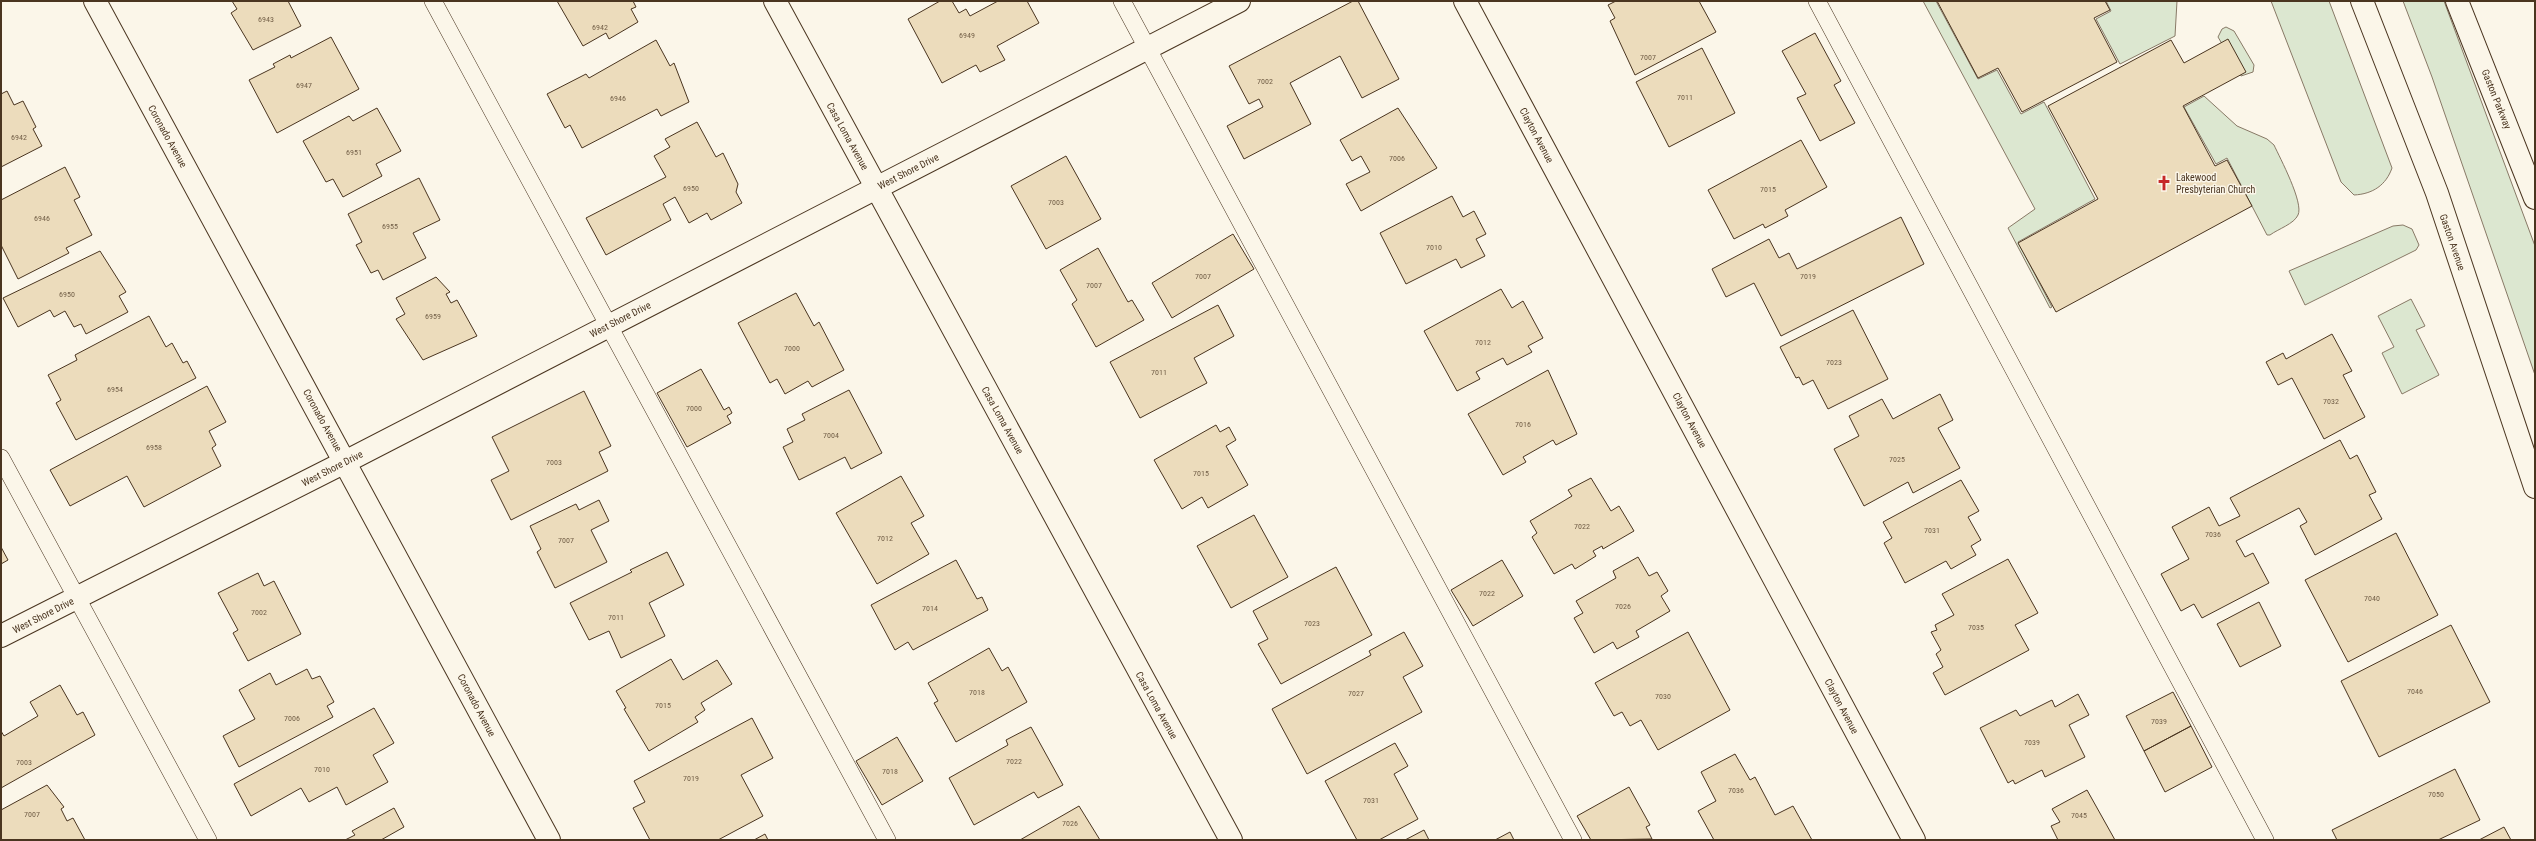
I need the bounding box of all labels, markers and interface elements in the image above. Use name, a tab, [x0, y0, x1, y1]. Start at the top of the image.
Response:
house number: 6943	[258, 15, 274, 24]
house number: 6942	[592, 23, 608, 32]
house number: 6949	[959, 31, 975, 40]
house number: 7007	[1640, 53, 1656, 62]
street label: Gaston Parkway	[2480, 68, 2514, 131]
house number: 7002	[1257, 77, 1273, 86]
house number: 6947	[296, 81, 312, 90]
house number: 7011	[1677, 93, 1693, 102]
house number: 6946	[610, 94, 626, 103]
street label: Casa Loma Avenue	[824, 101, 871, 172]
street label: Coronado Avenue	[146, 103, 189, 170]
street label: Clayton Avenue	[1517, 106, 1556, 165]
house number: 6942	[11, 133, 27, 142]
house number: 6951	[346, 148, 362, 157]
street label: West Shore Drive	[876, 151, 941, 192]
house number: 7006	[1389, 154, 1405, 163]
place label: Lakewood Presbyterian Church	[2176, 172, 2256, 195]
church icon: Lakewood Presbyterian Church	[2155, 174, 2173, 192]
house number: 6950	[683, 184, 699, 193]
house number: 7015	[1760, 185, 1776, 194]
house number: 7003	[1048, 198, 1064, 207]
street label: Gaston Avenue	[2438, 212, 2467, 272]
house number: 6946	[34, 214, 50, 223]
house number: 6955	[382, 222, 398, 231]
house number: 7010	[1426, 243, 1442, 252]
house number: 7007	[1195, 272, 1211, 281]
house number: 7019	[1800, 272, 1816, 281]
house number: 7007	[1086, 281, 1102, 290]
house number: 6950	[59, 290, 75, 299]
street label: West Shore Drive	[588, 299, 653, 340]
house number: 6959	[425, 312, 441, 321]
house number: 7012	[1475, 338, 1491, 347]
house number: 7000	[784, 344, 800, 353]
house number: 7023	[1826, 358, 1842, 367]
house number: 7011	[1151, 368, 1167, 377]
house number: 6954	[107, 385, 123, 394]
street label: Casa Loma Avenue	[979, 385, 1026, 456]
street label: Coronado Avenue	[301, 387, 344, 454]
street label: Clayton Avenue	[1670, 391, 1709, 450]
house number: 7032	[2323, 397, 2339, 406]
house number: 7000	[686, 404, 702, 413]
house number: 7016	[1515, 420, 1531, 429]
house number: 7004	[823, 431, 839, 440]
house number: 6958	[146, 443, 162, 452]
street label: West Shore Drive	[300, 448, 365, 489]
house number: 7025	[1889, 455, 1905, 464]
house number: 7003	[546, 458, 562, 467]
house number: 7015	[1193, 469, 1209, 478]
house number: 7022	[1574, 522, 1590, 531]
house number: 7031	[1924, 526, 1940, 535]
house number: 7036	[2205, 530, 2221, 539]
house number: 7012	[877, 534, 893, 543]
house number: 7007	[558, 536, 574, 545]
house number: 7022	[1479, 589, 1495, 598]
house number: 7040	[2364, 594, 2380, 603]
street label: West Shore Drive	[11, 595, 76, 636]
house number: 7026	[1615, 602, 1631, 611]
house number: 7014	[922, 604, 938, 613]
house number: 7002	[251, 608, 267, 617]
house number: 7011	[608, 613, 624, 622]
house number: 7023	[1304, 619, 1320, 628]
house number: 7035	[1968, 623, 1984, 632]
street label: Casa Loma Avenue	[1133, 670, 1180, 741]
street label: Coronado Avenue	[455, 672, 498, 739]
street label: Clayton Avenue	[1822, 677, 1861, 736]
house number: 7046	[2407, 687, 2423, 696]
house number: 7018	[969, 688, 985, 697]
house number: 7027	[1348, 689, 1364, 698]
house number: 7030	[1655, 692, 1671, 701]
house number: 7015	[655, 701, 671, 710]
house number: 7006	[284, 714, 300, 723]
house number: 7039	[2151, 717, 2167, 726]
house number: 7039	[2024, 738, 2040, 747]
house number: 7022	[1006, 757, 1022, 766]
house number: 7003	[16, 758, 32, 767]
house number: 7010	[314, 765, 330, 774]
house number: 7018	[882, 767, 898, 776]
house number: 7019	[683, 774, 699, 783]
house number: 7036	[1728, 786, 1744, 795]
house number: 7050	[2428, 790, 2444, 799]
house number: 7031	[1363, 796, 1379, 805]
house number: 7007	[24, 810, 40, 819]
house number: 7045	[2071, 811, 2087, 820]
house number: 7026	[1062, 819, 1078, 828]

